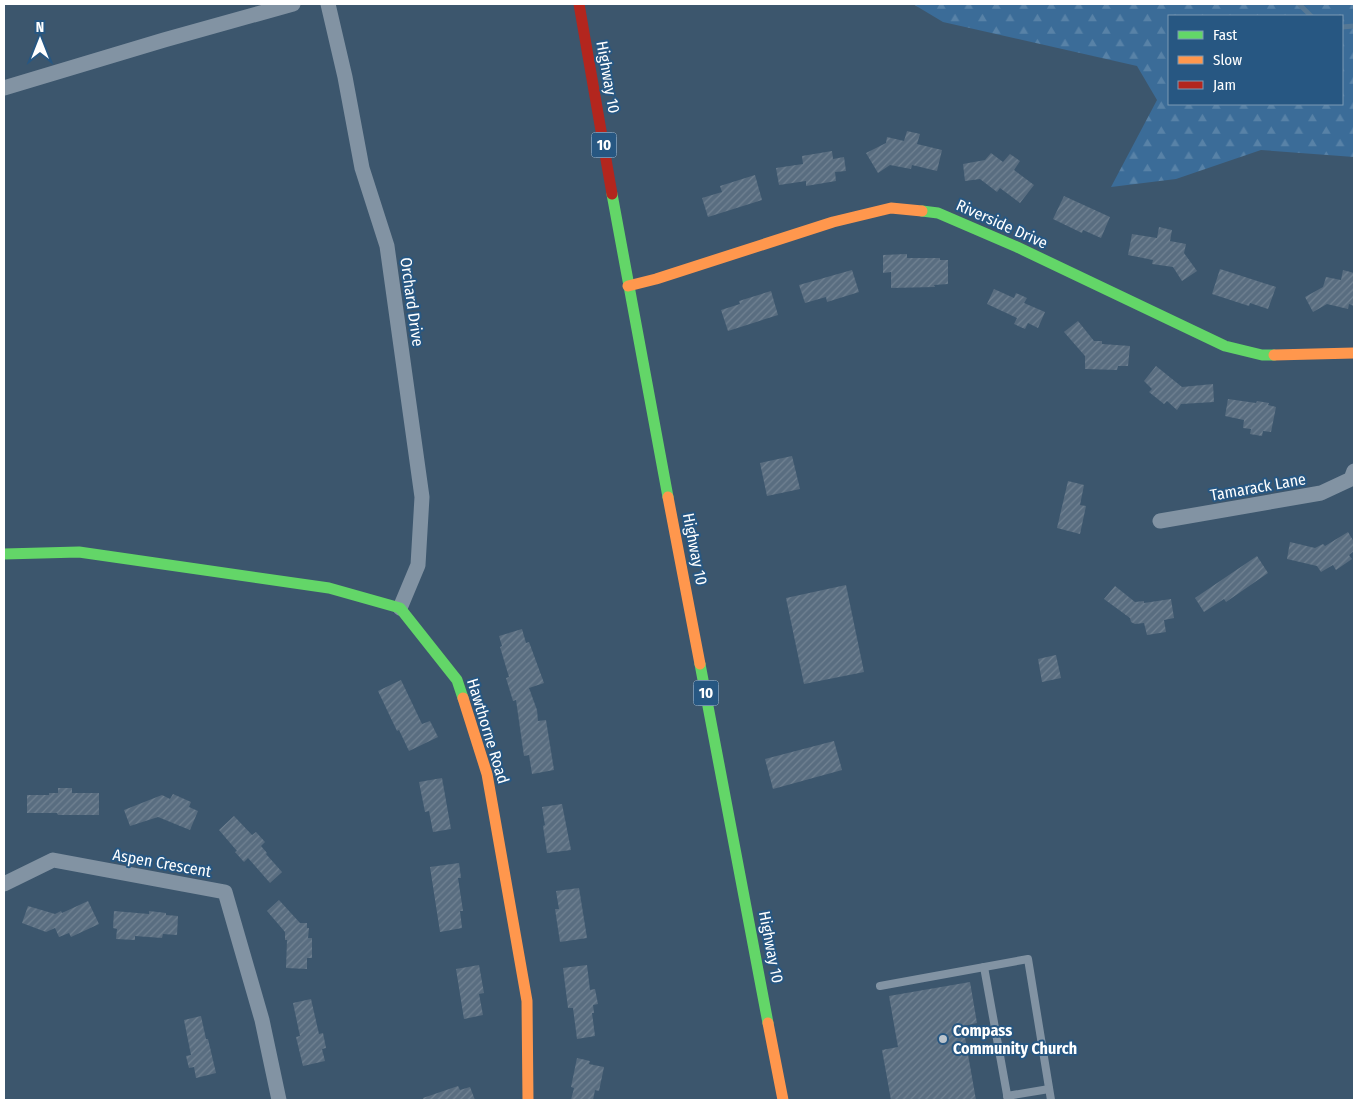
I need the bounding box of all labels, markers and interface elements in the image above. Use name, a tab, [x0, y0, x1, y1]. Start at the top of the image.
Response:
north arrow	[15, 15, 65, 65]
legend	[1168, 15, 1343, 105]
text: N	[36, 19, 44, 36]
text: Fast	[1213, 26, 1237, 44]
street label: Highway 10	[592, 39, 624, 115]
text: Slow	[1213, 51, 1242, 69]
text: Jam	[1213, 76, 1236, 94]
road number: 10	[592, 132, 616, 158]
street label: Riverside Drive	[953, 195, 1051, 253]
street label: Orchard Drive	[396, 256, 428, 348]
street label: Tamarack Lane	[1209, 469, 1307, 505]
street label: Highway 10	[679, 511, 711, 587]
street label: Hawthorne Road	[463, 676, 513, 786]
road number: 10	[694, 680, 718, 706]
street label: Aspen Crescent	[111, 845, 214, 881]
street label: Highway 10	[755, 909, 787, 985]
place label: Compass Community Church	[953, 1021, 1077, 1058]
marker: Compass Community Church	[937, 1033, 949, 1045]

